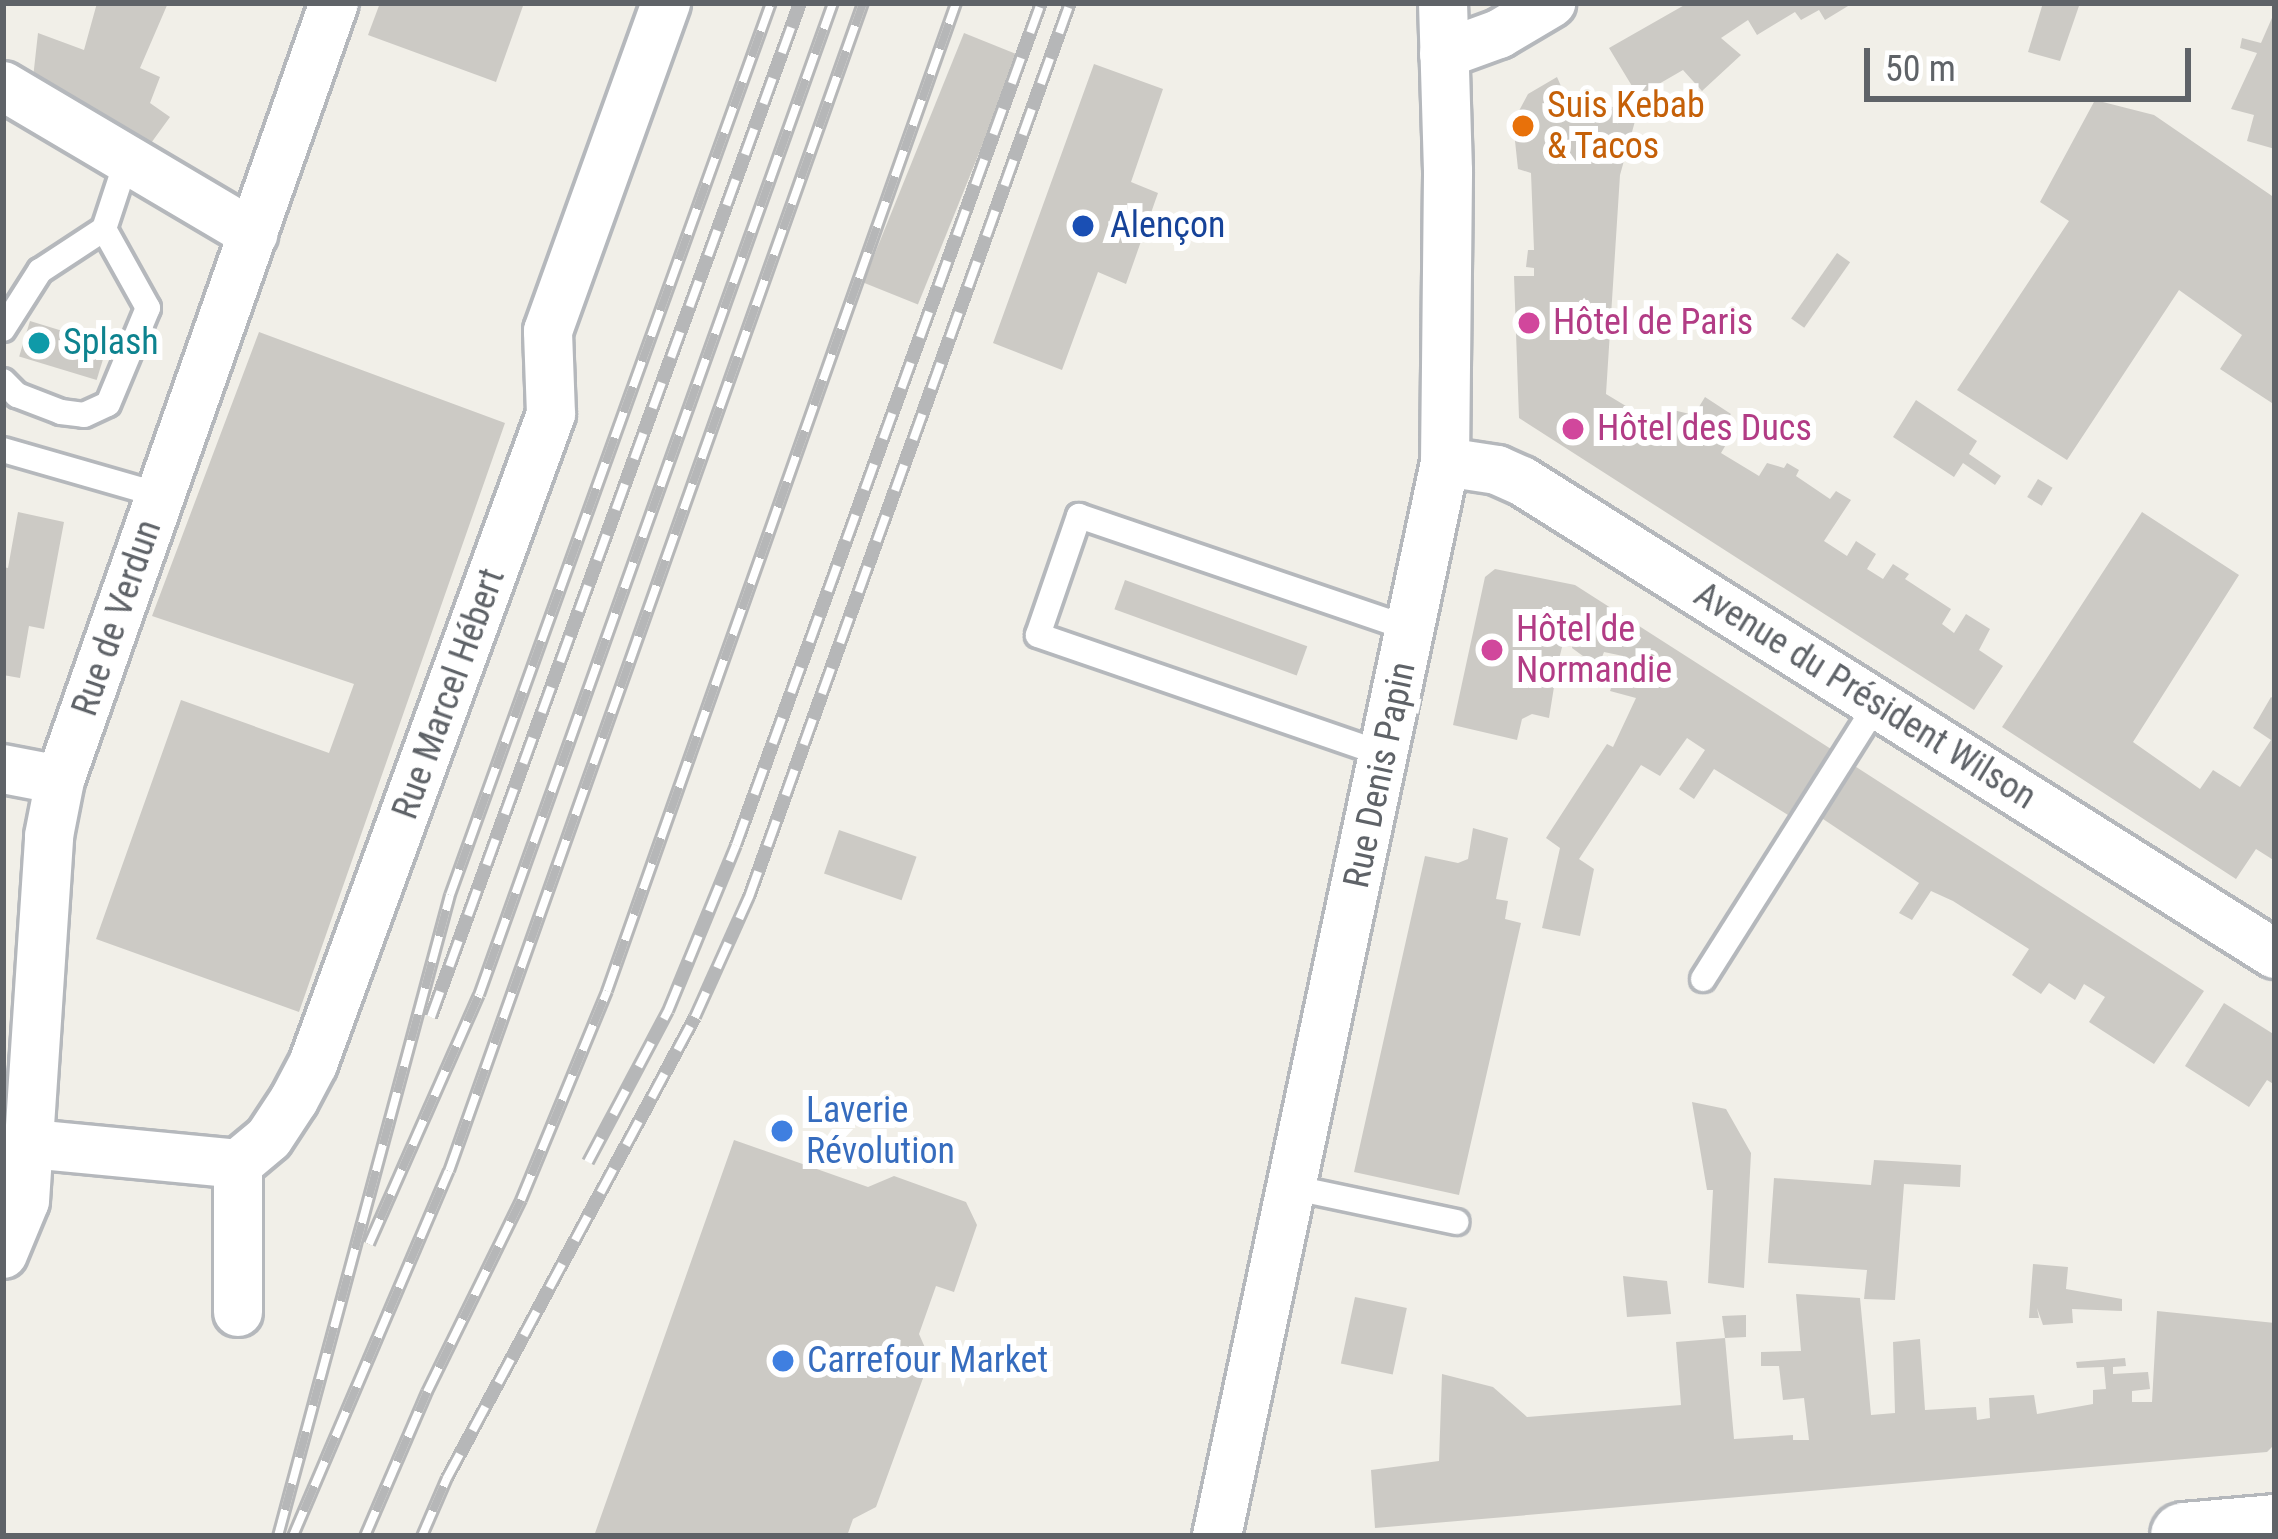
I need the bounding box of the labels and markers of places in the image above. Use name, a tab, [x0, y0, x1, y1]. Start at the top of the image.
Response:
place label: Suis Kebab & Tacos	[1547, 83, 1705, 168]
marker: Suis Kebab & Tacos	[1510, 113, 1536, 139]
place label: Alençon	[1110, 204, 1225, 248]
marker: Alençon	[1067, 210, 1099, 242]
place label: Hôtel de Paris	[1553, 301, 1753, 345]
marker: Hôtel de Paris	[1516, 310, 1542, 336]
place label: Splash	[63, 321, 159, 365]
marker: Splash	[26, 330, 52, 356]
place label: Hôtel des Ducs	[1597, 407, 1812, 451]
marker: Hôtel des Ducs	[1560, 416, 1586, 442]
place label: Hôtel de Normandie	[1516, 607, 1672, 692]
marker: Hôtel de Normandie	[1479, 637, 1505, 663]
place label: Laverie Révolution	[806, 1088, 955, 1173]
marker: Laverie Révolution	[769, 1118, 795, 1144]
place label: Carrefour Market	[807, 1339, 1048, 1383]
marker: Carrefour Market	[770, 1348, 796, 1374]

